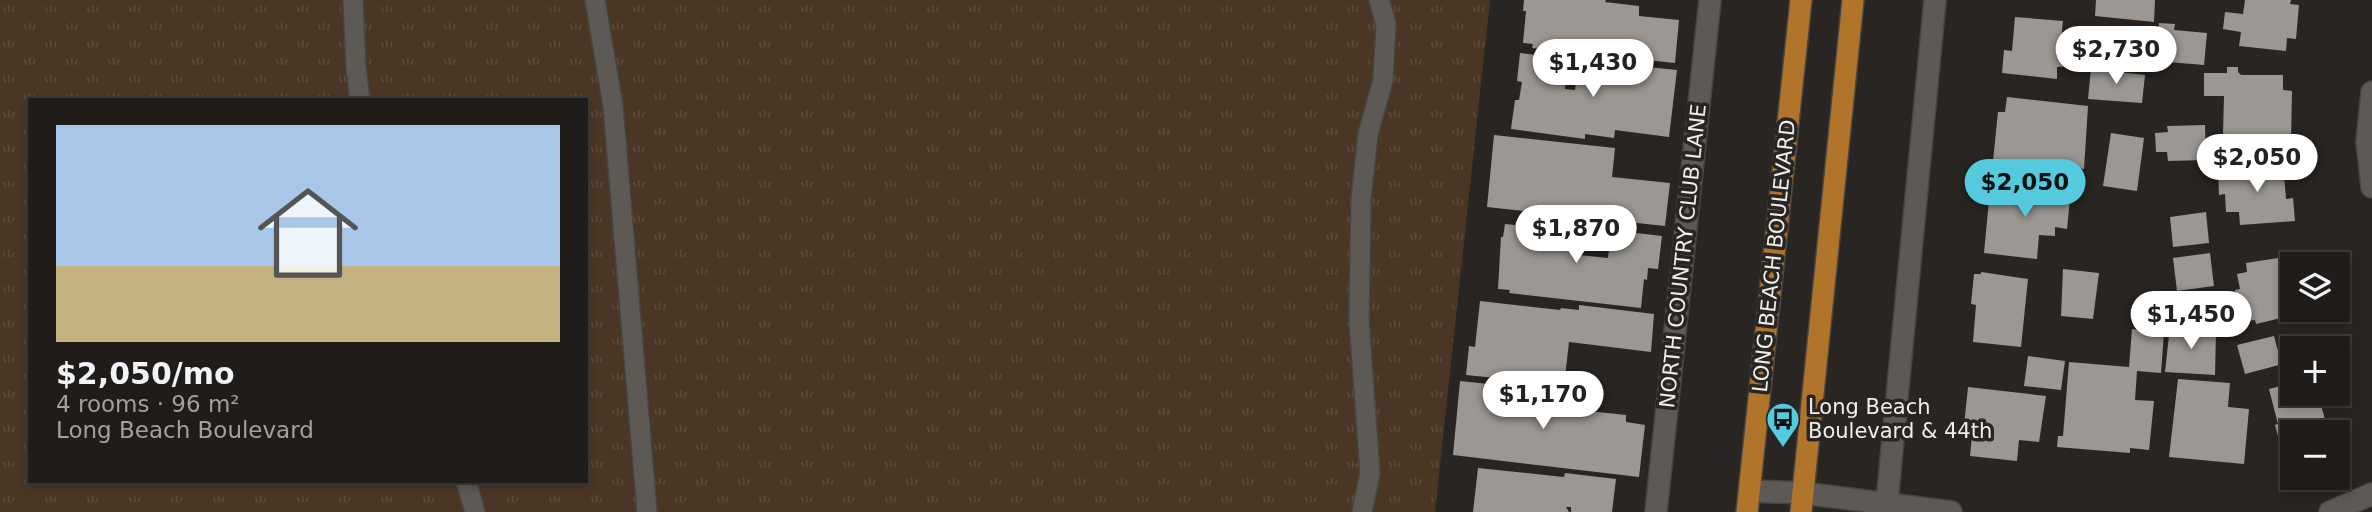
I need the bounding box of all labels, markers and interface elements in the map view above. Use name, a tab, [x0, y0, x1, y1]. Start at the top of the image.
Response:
pin: $2,730	[2059, 27, 2173, 86]
text: $2,730	[2072, 36, 2160, 62]
pin: $1,430	[1536, 40, 1650, 99]
text: $1,430	[1549, 49, 1637, 75]
street label: NORTH COUNTRY CLUB LANE	[1655, 103, 1711, 409]
street label: LONG BEACH BOULEVARD	[1748, 118, 1800, 394]
pin: $2,050	[2200, 134, 2314, 194]
text: $2,050	[2213, 144, 2301, 170]
pin: $2,050	[1968, 160, 2082, 219]
text: $2,050	[1981, 169, 2069, 195]
icon: home	[245, 170, 371, 296]
pin: $1,870	[1519, 205, 1633, 265]
text: $1,870	[1532, 215, 1620, 241]
map controls	[2280, 252, 2350, 490]
button: layers	[2280, 252, 2350, 322]
pin: $1,450	[2134, 292, 2248, 351]
text: $1,450	[2147, 301, 2235, 327]
button: +	[2280, 336, 2350, 406]
text: $2,050/mo	[56, 356, 235, 391]
pin: $1,170	[1486, 372, 1600, 431]
text: $1,170	[1499, 381, 1587, 407]
text: 4 rooms · 96 m²	[56, 391, 240, 417]
place label: Long Beach Boulevard & 44th	[1808, 395, 1992, 443]
bus stop icon: Long Beach Boulevard & 44th	[1764, 400, 1802, 449]
text: Long Beach Boulevard	[56, 417, 314, 443]
button: −	[2280, 420, 2350, 490]

